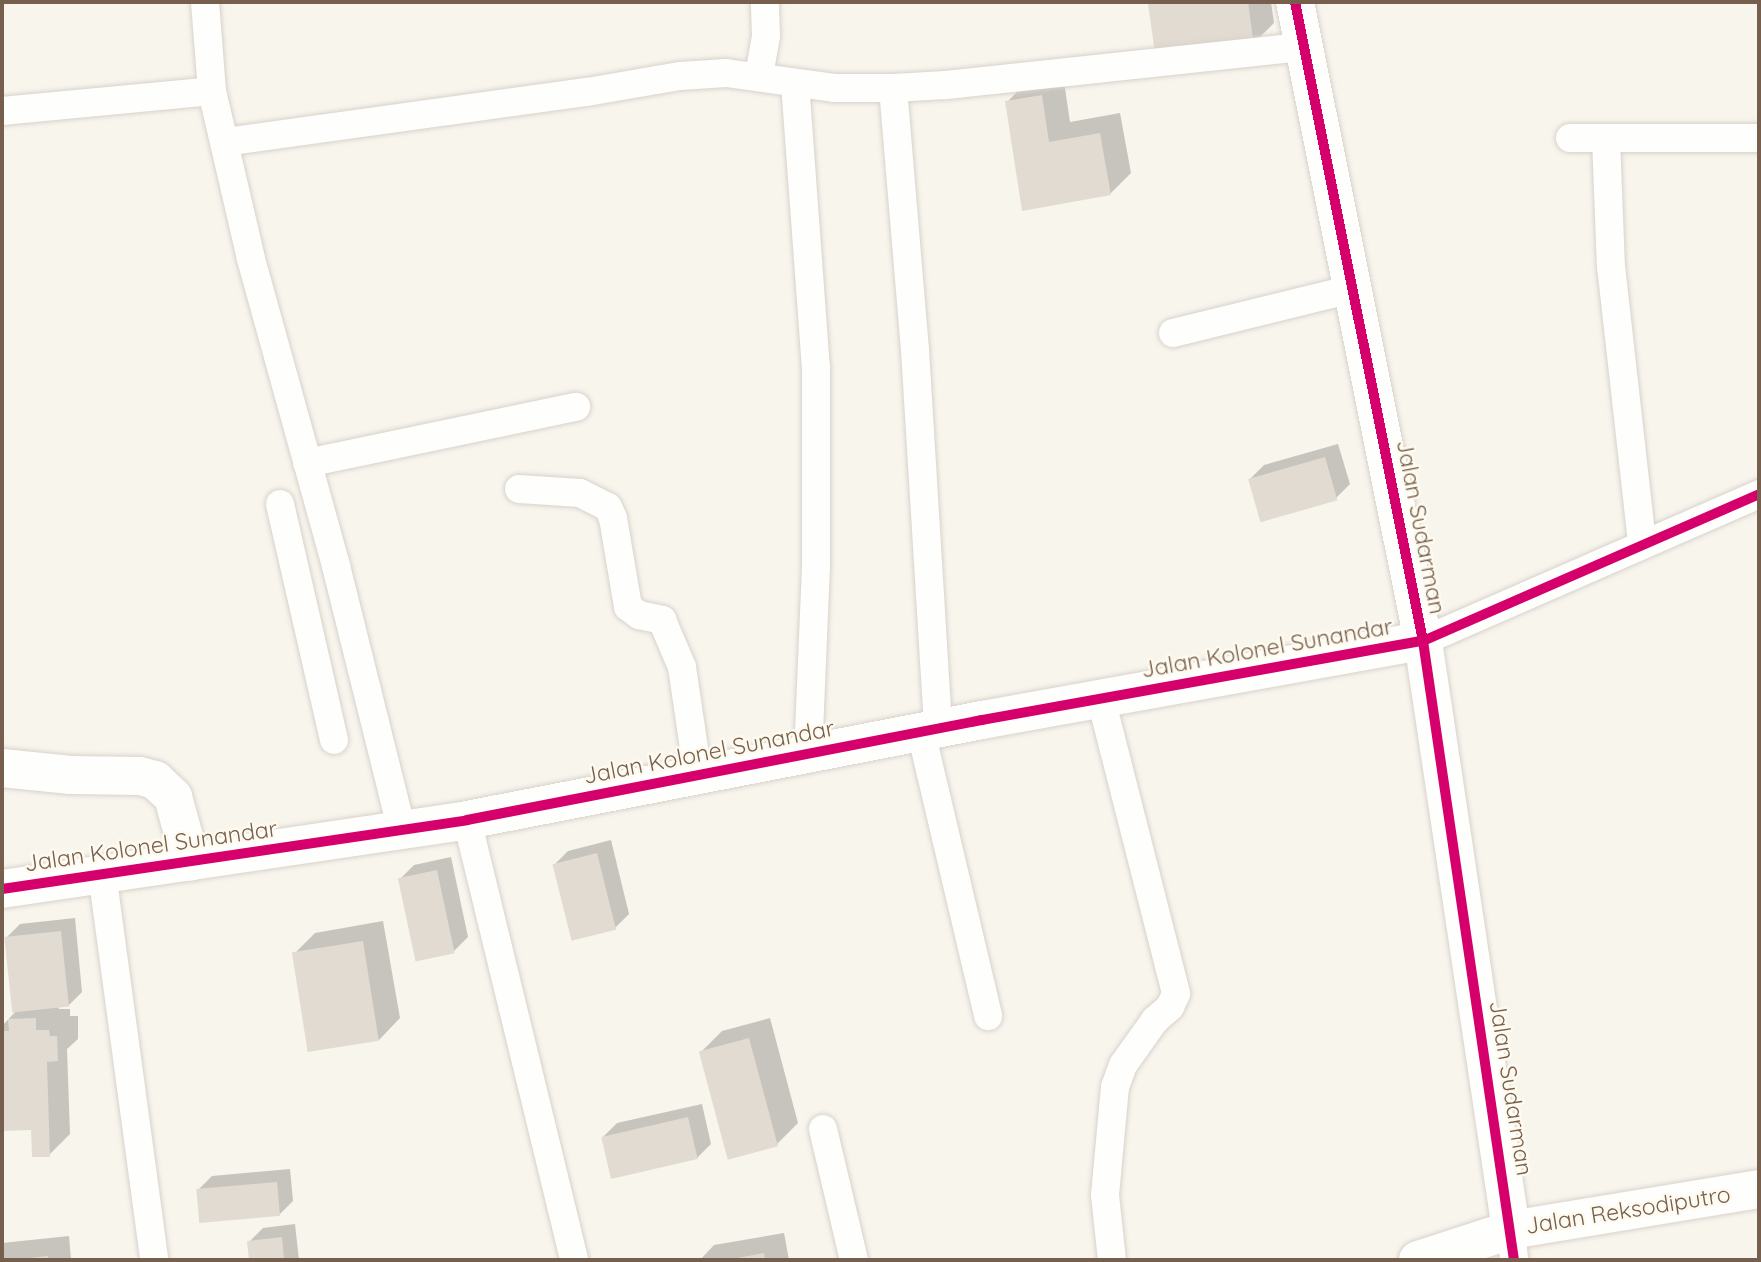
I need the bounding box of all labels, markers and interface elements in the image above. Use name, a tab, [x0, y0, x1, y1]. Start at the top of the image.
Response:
street label: Jalan Sudarman	[1391, 438, 1451, 616]
street label: Jalan Kolonel Sunandar	[1139, 612, 1395, 684]
street label: Jalan Kolonel Sunandar	[581, 714, 837, 790]
street label: Jalan Kolonel Sunandar	[23, 815, 279, 877]
street label: Jalan Sudarman	[1484, 999, 1538, 1177]
street label: Jalan Reksodiputro	[1524, 1180, 1732, 1240]

